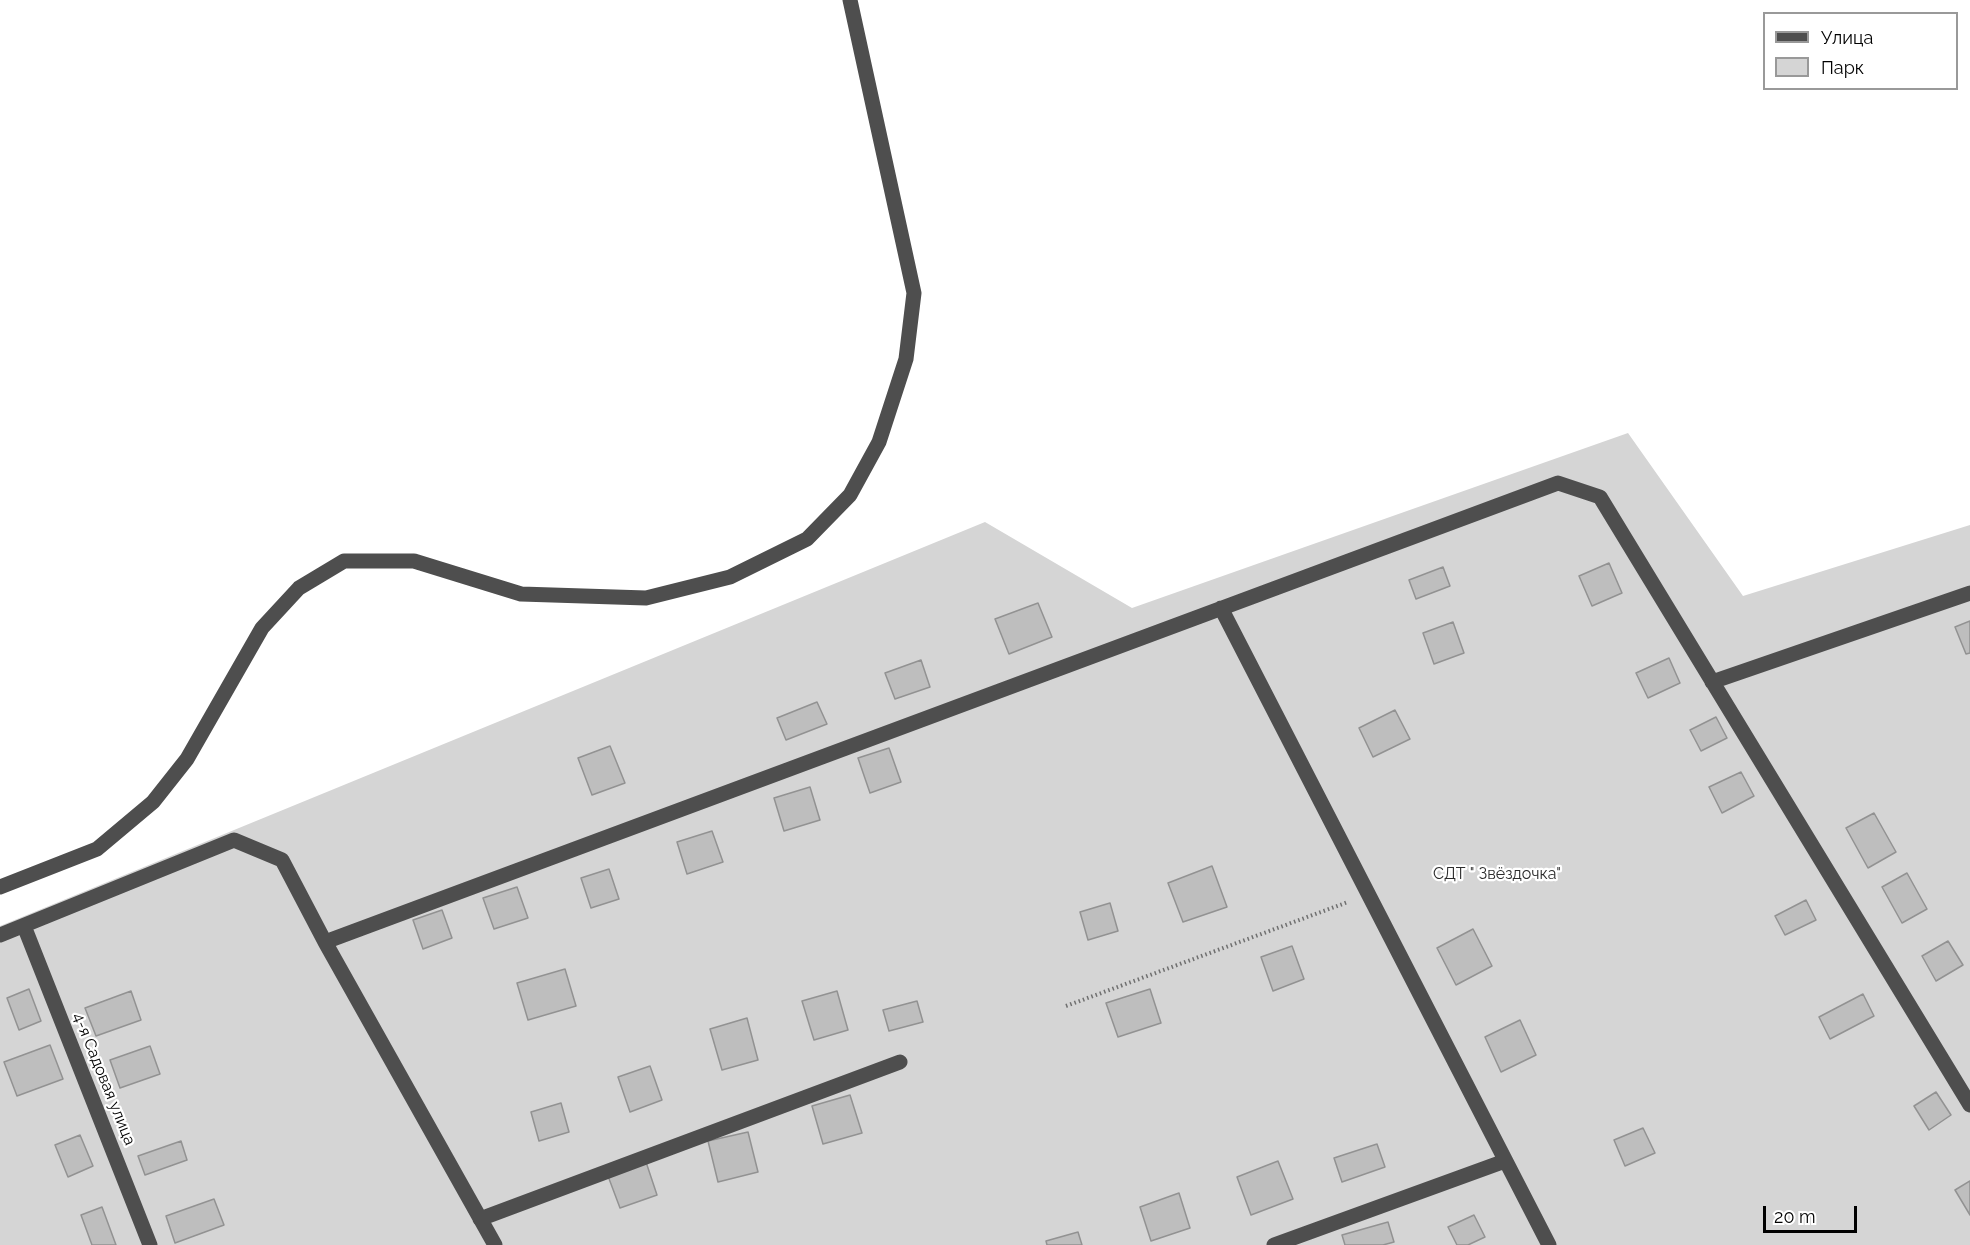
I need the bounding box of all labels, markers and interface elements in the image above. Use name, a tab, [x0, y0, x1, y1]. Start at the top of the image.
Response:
legend	[1763, 12, 1958, 90]
text: Улица	[1821, 27, 1873, 48]
text: Парк	[1821, 57, 1864, 78]
park label: СДТ " Звёздочка"	[1433, 864, 1561, 884]
street label: 4-я Садовая улица	[69, 1010, 139, 1148]
scale bar	[1766, 1194, 1860, 1232]
text: 20 m	[1774, 1206, 1816, 1227]

